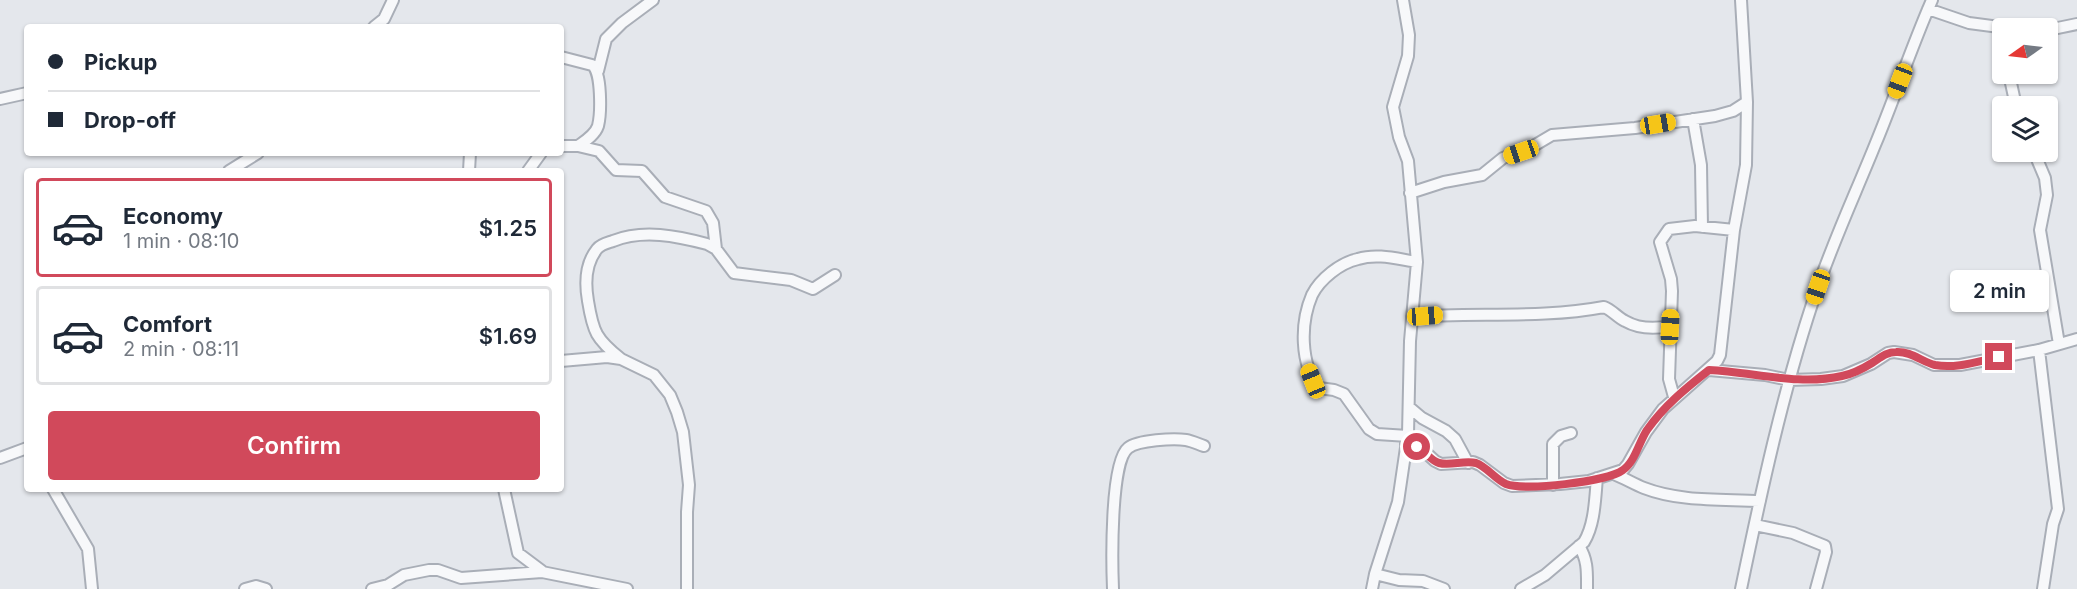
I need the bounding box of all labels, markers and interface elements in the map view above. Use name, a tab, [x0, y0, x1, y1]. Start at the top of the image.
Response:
north arrow	[1992, 18, 2058, 84]
map controls	[1992, 18, 2058, 162]
text: Pickup	[84, 49, 158, 75]
car	[1885, 61, 1915, 101]
button: layers	[1992, 96, 2058, 162]
text: Drop-off	[84, 107, 176, 133]
car	[1639, 112, 1677, 136]
car	[1501, 138, 1541, 166]
icon: car	[51, 201, 105, 255]
text: Economy	[123, 203, 223, 229]
text: $1.25	[479, 215, 537, 241]
text: 1 min · 08:10	[123, 229, 239, 253]
car	[1804, 267, 1832, 307]
callout: 2 min	[1950, 270, 2048, 312]
text: 2 min	[1973, 279, 2026, 303]
car	[1406, 306, 1444, 326]
icon: car	[51, 309, 105, 363]
car	[1660, 309, 1680, 345]
text: Comfort	[123, 311, 212, 337]
text: $1.69	[479, 323, 537, 349]
text: 2 min · 08:11	[123, 337, 239, 361]
route end	[1985, 343, 2012, 370]
car	[1298, 361, 1328, 401]
button: Confirm	[48, 411, 540, 480]
route start	[1403, 433, 1430, 460]

